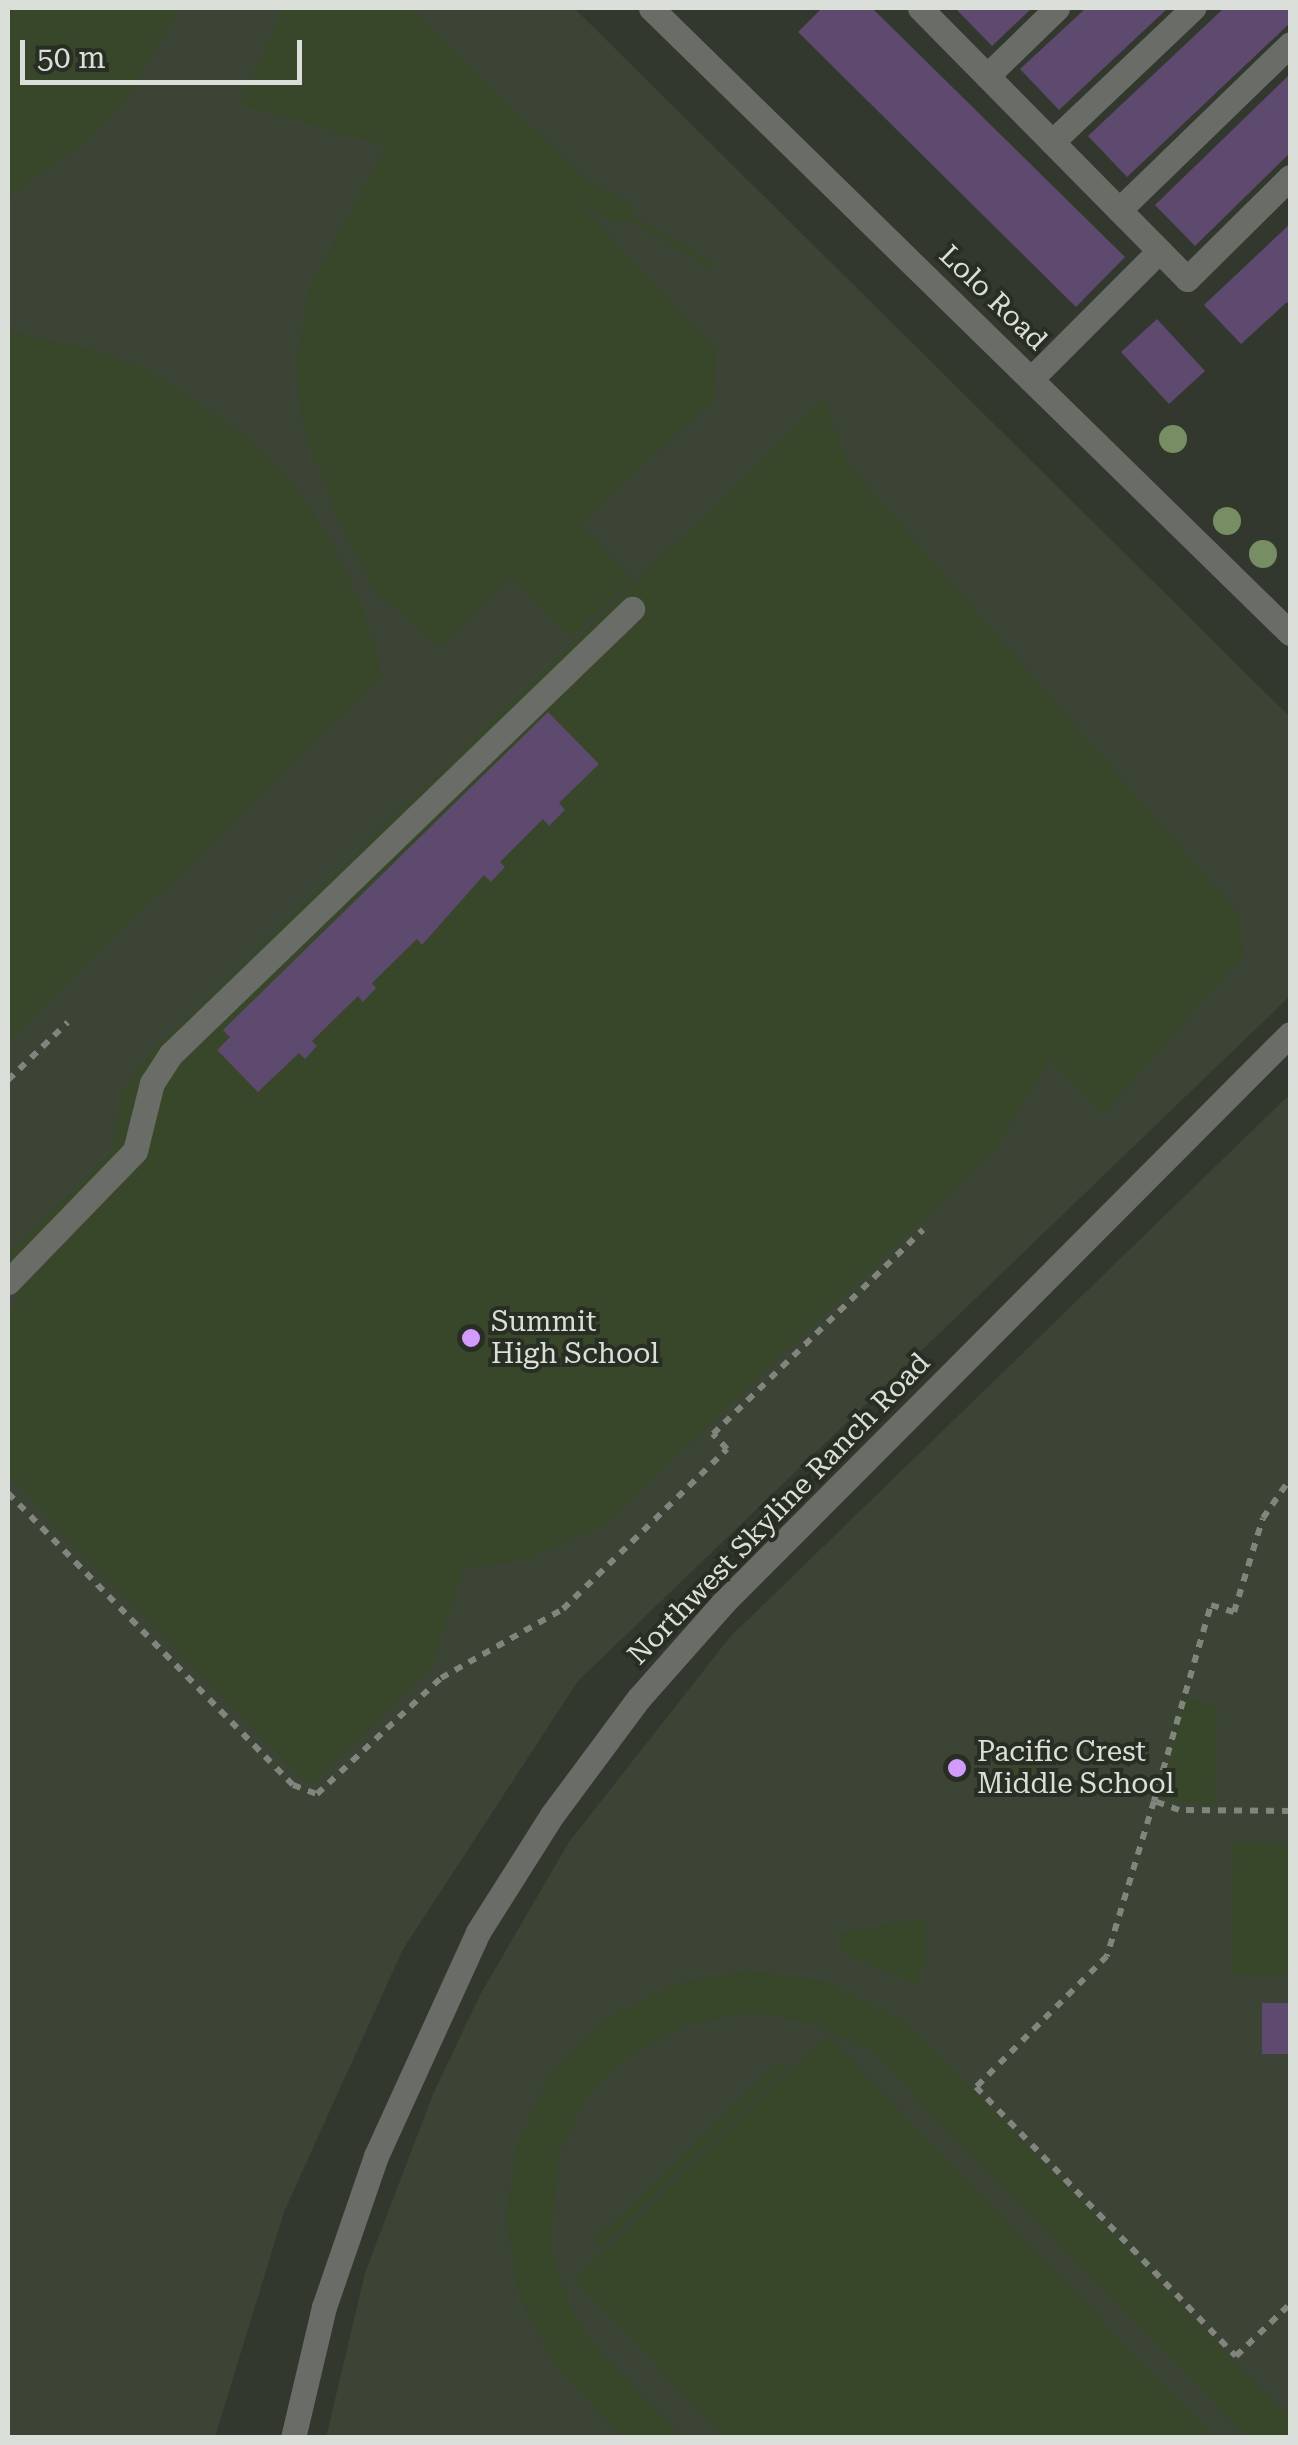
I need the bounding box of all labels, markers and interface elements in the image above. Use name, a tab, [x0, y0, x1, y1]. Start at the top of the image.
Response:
scale bar	[25, 20, 308, 82]
text: 50 m	[37, 40, 106, 75]
street label: Lolo Road	[932, 239, 1054, 357]
place label: Summit High School	[491, 1305, 659, 1371]
marker: Summit High School	[460, 1327, 482, 1349]
street label: Northwest Skyline Ranch Road	[621, 1346, 937, 1672]
place label: Pacific Crest Middle School	[977, 1735, 1174, 1801]
marker: Pacific Crest Middle School	[946, 1757, 968, 1779]

